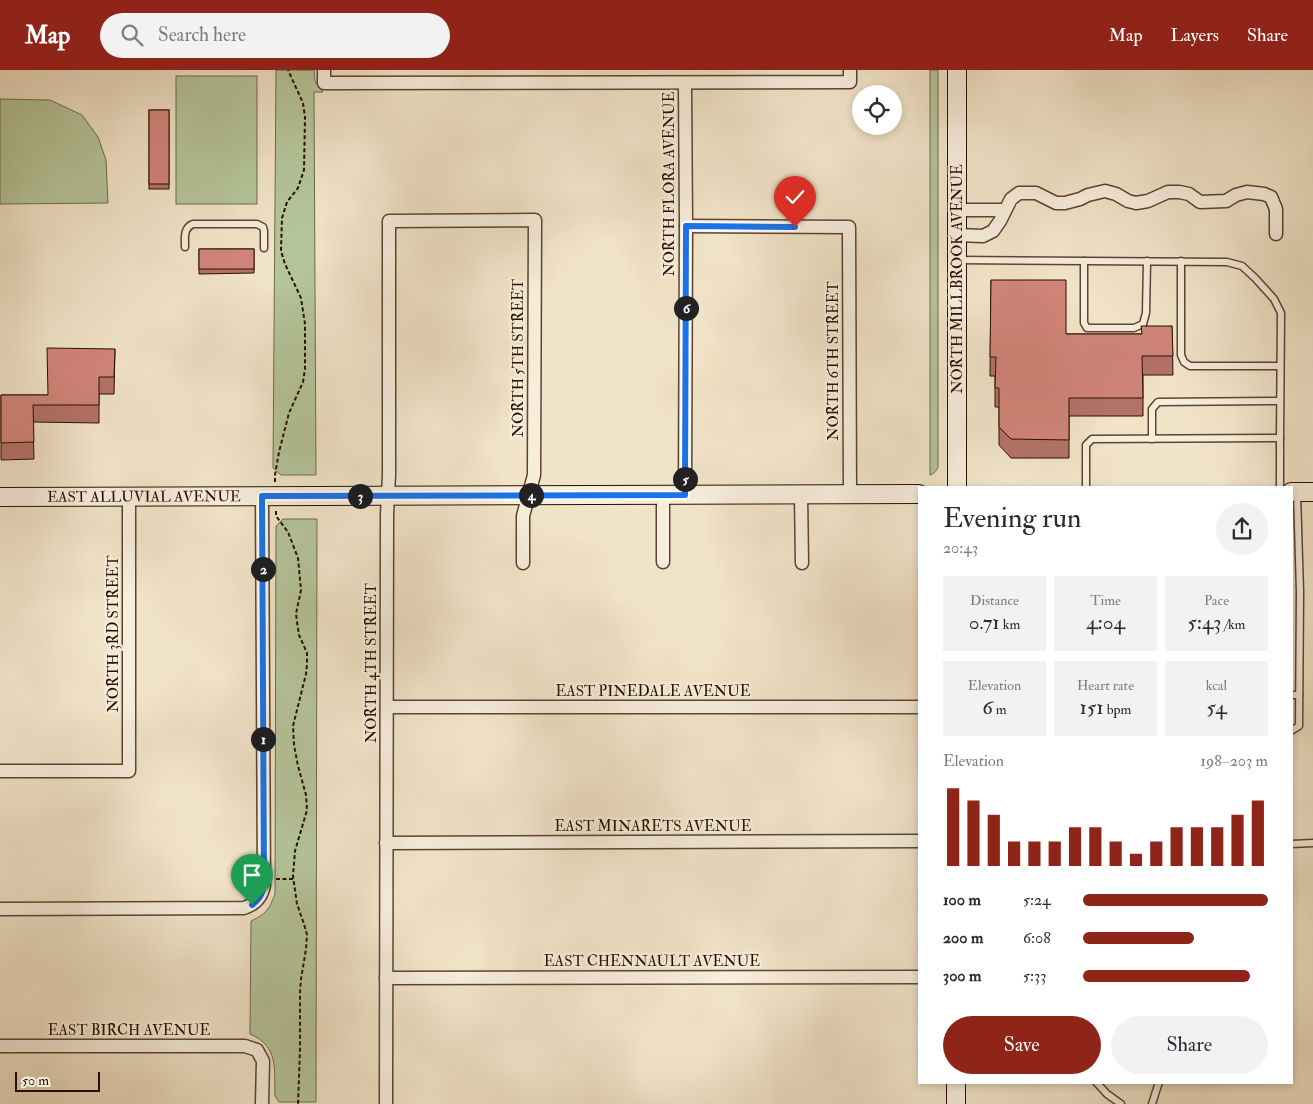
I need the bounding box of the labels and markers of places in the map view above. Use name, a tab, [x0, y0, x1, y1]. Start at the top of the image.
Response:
pin	[774, 176, 816, 227]
pin: 6	[674, 296, 698, 320]
pin: 5	[672, 466, 698, 492]
pin: 4	[518, 482, 544, 508]
pin: 3	[348, 484, 372, 508]
pin: 2	[250, 556, 276, 582]
pin: 1	[250, 726, 276, 752]
pin	[231, 854, 273, 905]

